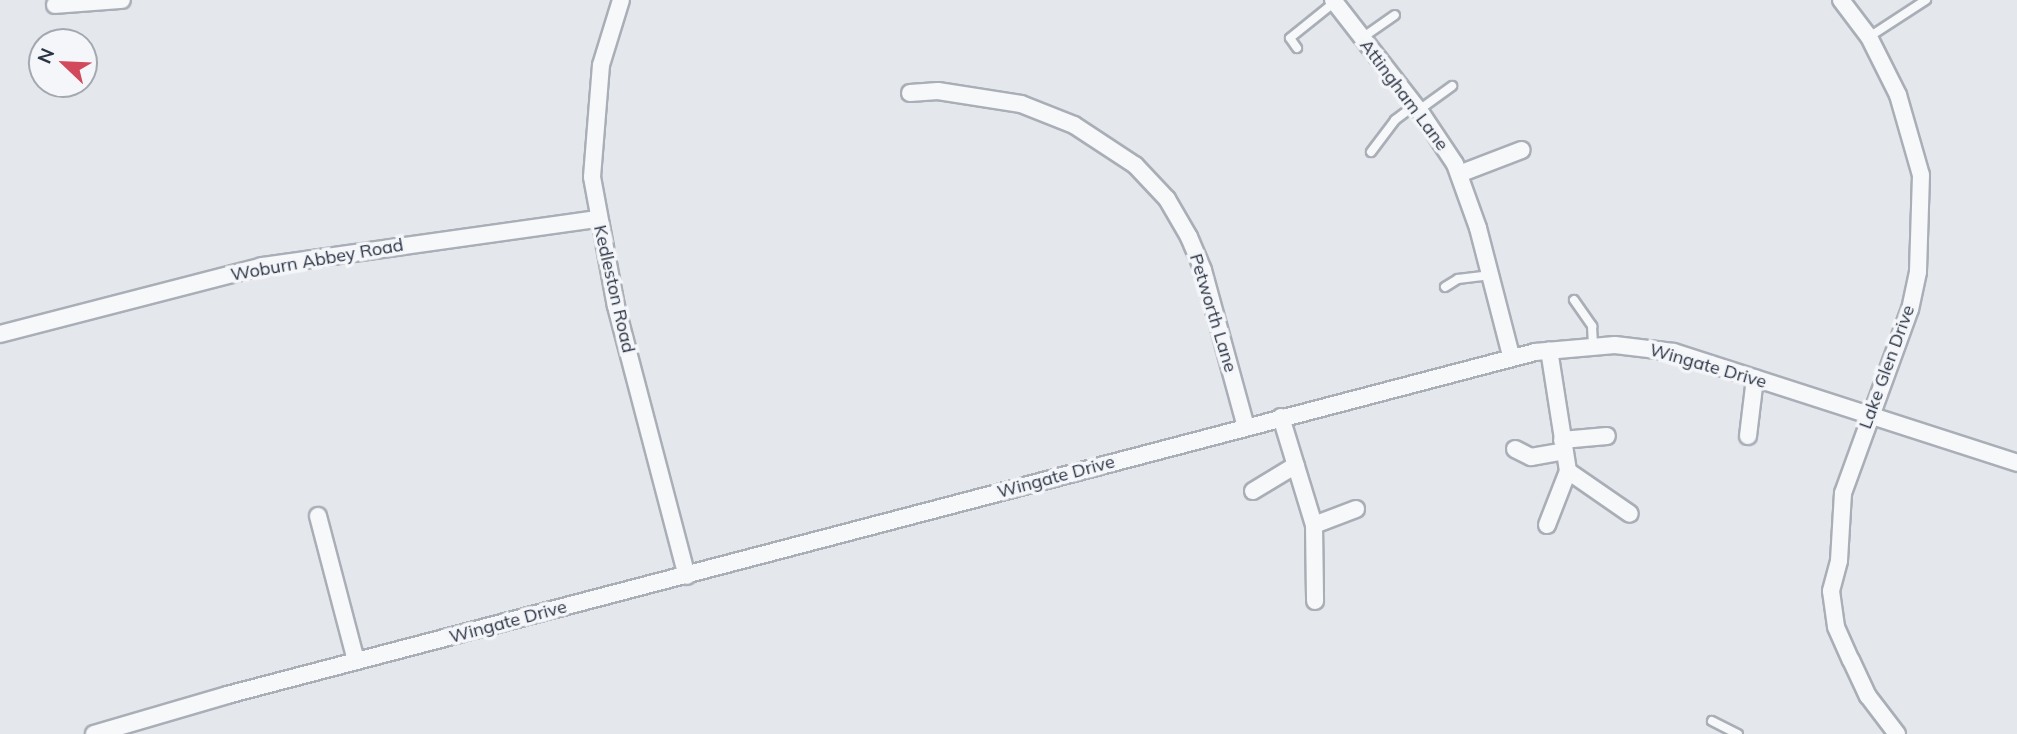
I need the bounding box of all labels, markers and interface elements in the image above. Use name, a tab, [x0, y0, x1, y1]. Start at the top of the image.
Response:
north arrow	[28, 28, 98, 98]
street label: Attingham Lane	[1355, 35, 1453, 155]
text: N	[32, 44, 59, 67]
street label: Kedleston Road	[589, 223, 639, 355]
street label: Woburn Abbey Road	[229, 234, 405, 286]
street label: Petworth Lane	[1185, 251, 1241, 375]
street label: Lake Glen Drive	[1855, 302, 1919, 432]
street label: Wingate Drive	[1647, 339, 1769, 393]
street label: Wingate Drive	[995, 451, 1117, 503]
street label: Wingate Drive	[447, 596, 569, 648]

